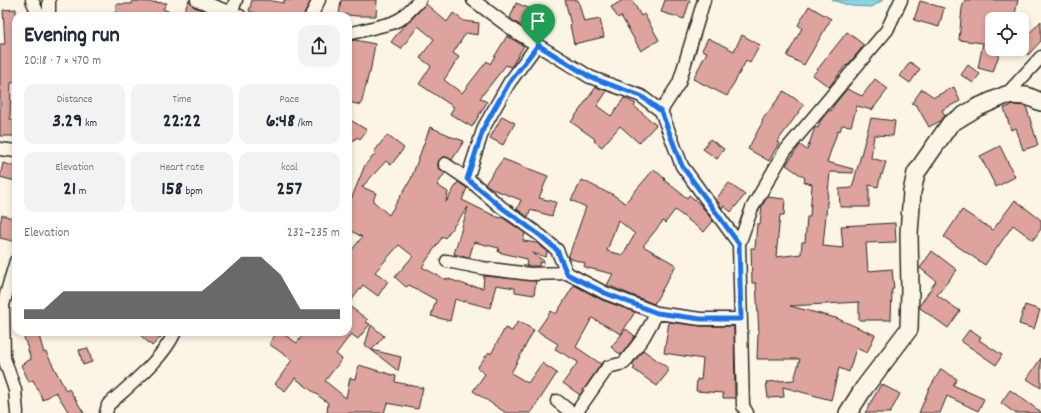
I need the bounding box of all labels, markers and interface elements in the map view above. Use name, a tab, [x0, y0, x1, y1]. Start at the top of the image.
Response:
pin	[521, 4, 555, 45]
icon: arrive	[527, 10, 549, 32]
map controls	[985, 12, 1029, 56]
button: locate	[985, 12, 1029, 56]
text: Evening run	[24, 21, 120, 52]
button: share	[298, 25, 340, 67]
text: 20:18 · 7 × 470 m	[24, 52, 101, 71]
text: Distance	[57, 92, 93, 108]
text: Time	[173, 92, 191, 108]
text: Pace	[280, 92, 299, 108]
text: 3.29	[52, 108, 82, 136]
text: 22:22	[163, 108, 201, 136]
text: 6:48	[266, 108, 295, 136]
text: km	[82, 116, 97, 132]
text: /km	[295, 116, 313, 132]
text: Elevation	[56, 160, 94, 176]
text: Heart rate	[160, 160, 204, 176]
text: kcal	[281, 160, 298, 176]
text: 21	[63, 176, 76, 204]
text: 158	[161, 176, 183, 204]
text: 257	[276, 176, 302, 204]
text: m	[76, 184, 86, 200]
text: bpm	[183, 184, 203, 200]
text: Elevation	[24, 224, 69, 243]
text: 232–235 m	[287, 224, 340, 243]

